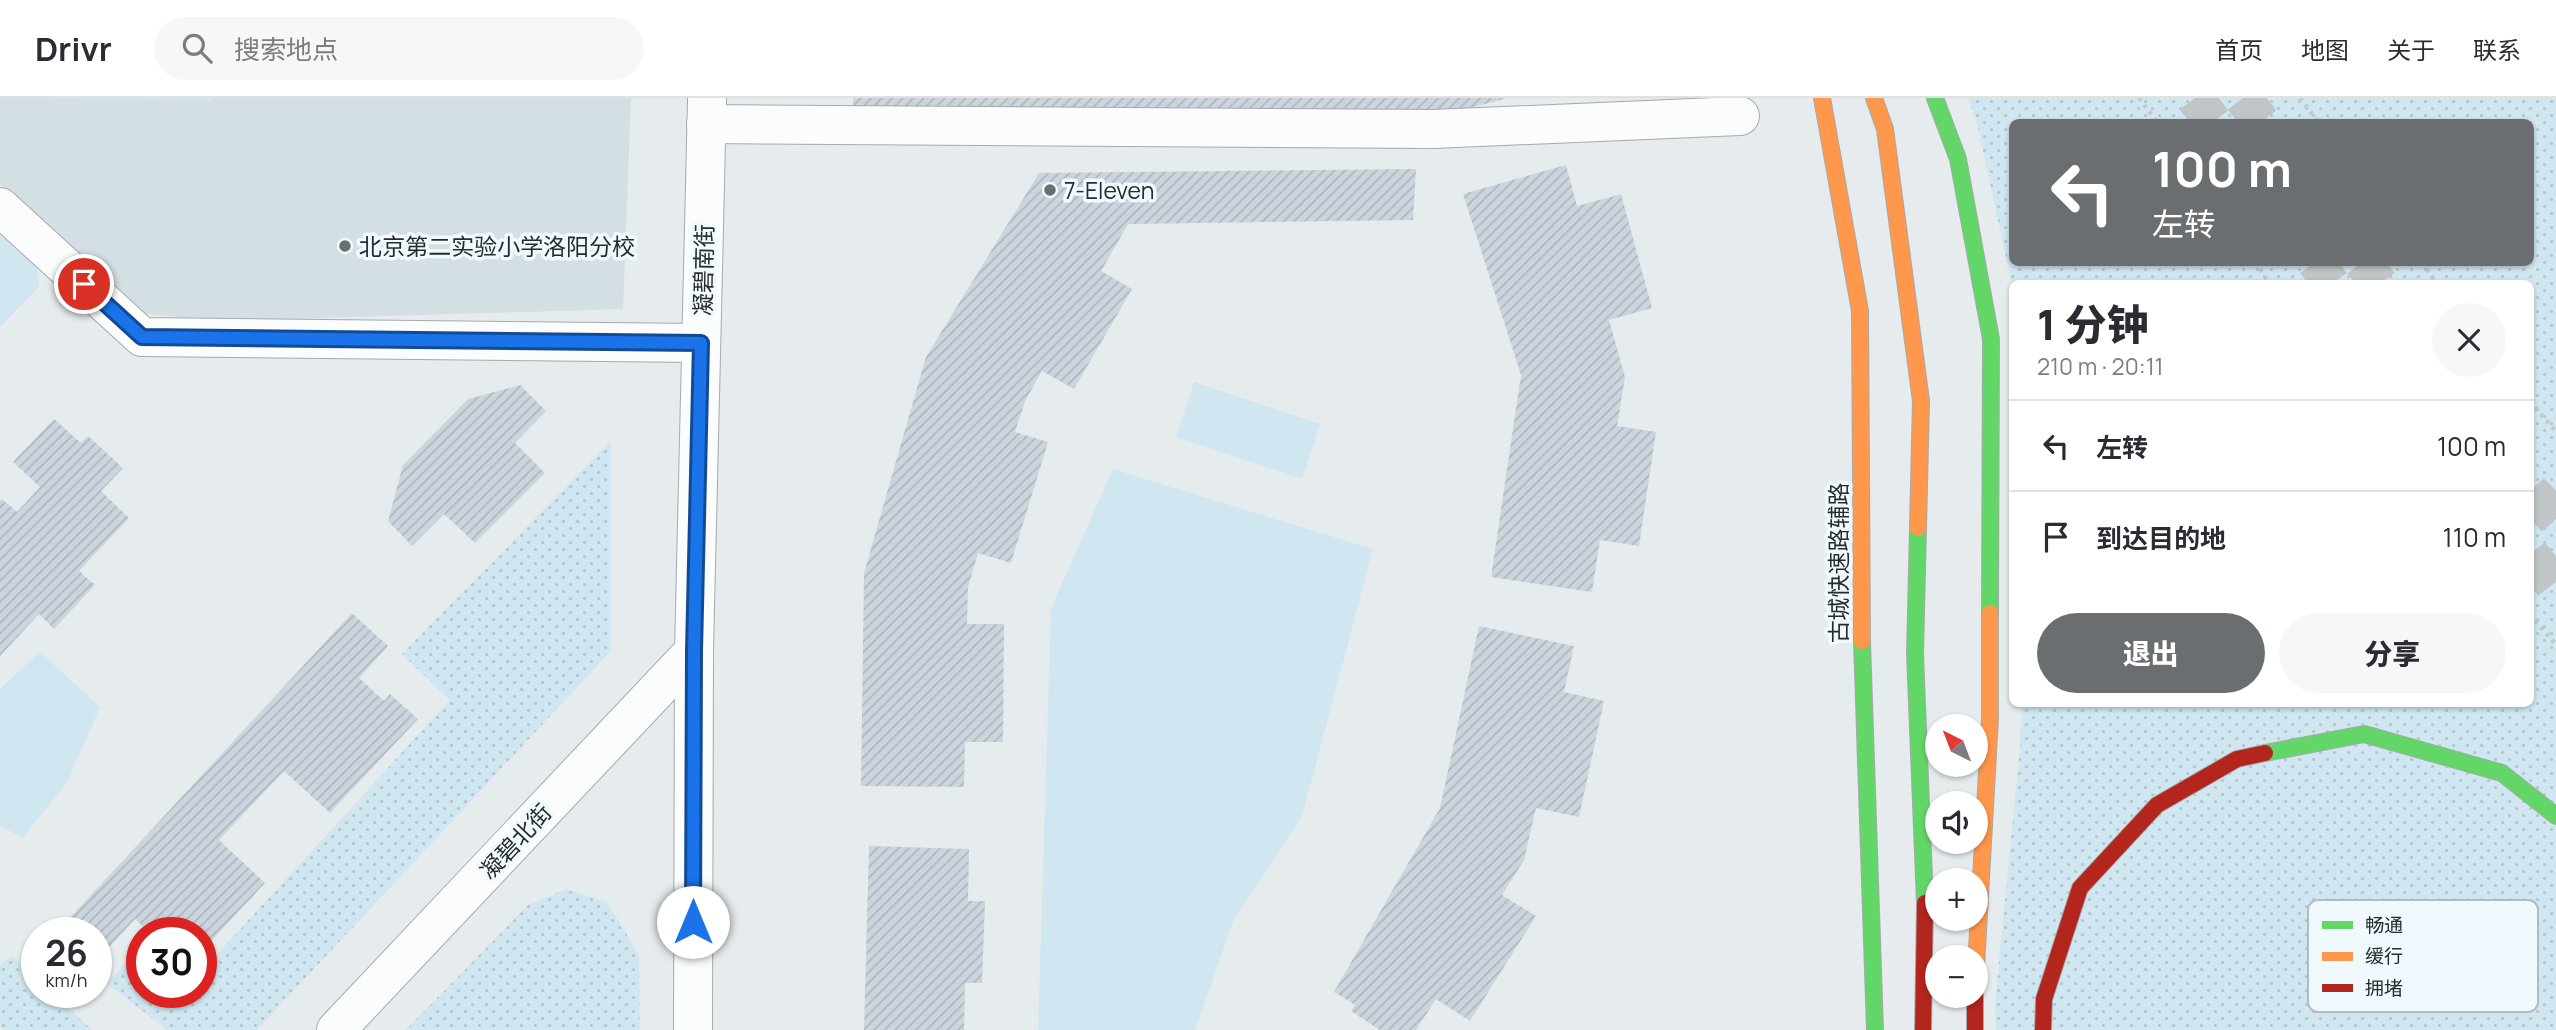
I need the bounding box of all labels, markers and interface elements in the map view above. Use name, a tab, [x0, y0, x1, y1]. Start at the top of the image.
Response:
search box	[154, 17, 644, 80]
text: Drivr	[35, 26, 112, 71]
icon: search	[178, 29, 216, 67]
text: 搜索地点	[234, 31, 338, 67]
text: 首页	[2215, 33, 2263, 66]
text: 地图	[2301, 33, 2349, 66]
text: 关于	[2387, 33, 2435, 66]
text: 联系	[2473, 33, 2521, 66]
text: 100 m	[2152, 135, 2292, 202]
icon: left	[2037, 147, 2128, 238]
place label: 7-Eleven	[1064, 174, 1154, 206]
marker: 7-Eleven	[1042, 182, 1058, 198]
text: 左转	[2152, 202, 2216, 246]
street label: 凝碧南街	[686, 224, 720, 316]
place label: 北京第二实验小学洛阳分校	[359, 230, 635, 262]
marker: 北京第二实验小学洛阳分校	[337, 238, 353, 254]
pin	[54, 254, 114, 314]
icon: arrive	[65, 265, 103, 303]
text: 1 分钟	[2037, 295, 2148, 353]
button: close	[2432, 303, 2506, 377]
text: 210 m · 20:11	[2037, 350, 2164, 382]
icon: left	[2037, 427, 2075, 465]
text: 100 m	[2437, 428, 2506, 464]
text: 左转	[2096, 429, 2148, 465]
street label: 古城快速路辅路	[1822, 483, 1854, 644]
icon: arrive	[2037, 518, 2075, 556]
text: 110 m	[2443, 519, 2506, 555]
text: 到达目的地	[2096, 520, 2226, 556]
button: 退出	[2037, 613, 2265, 693]
button: 分享	[2279, 613, 2506, 693]
north arrow	[1925, 714, 1988, 777]
map controls	[1925, 714, 1988, 1008]
button: sound	[1925, 791, 1988, 854]
street label: 凝碧北街	[472, 796, 558, 886]
button: +	[1925, 868, 1988, 931]
position arrow	[656, 885, 730, 959]
legend	[2308, 900, 2538, 1012]
text: 畅通	[2365, 912, 2403, 938]
speed limit sign: 30	[126, 917, 217, 1008]
text: 26	[45, 929, 88, 977]
text: 缓行	[2365, 943, 2403, 969]
button: −	[1925, 945, 1988, 1008]
text: km/h	[46, 968, 87, 992]
text: 拥堵	[2365, 975, 2403, 1001]

